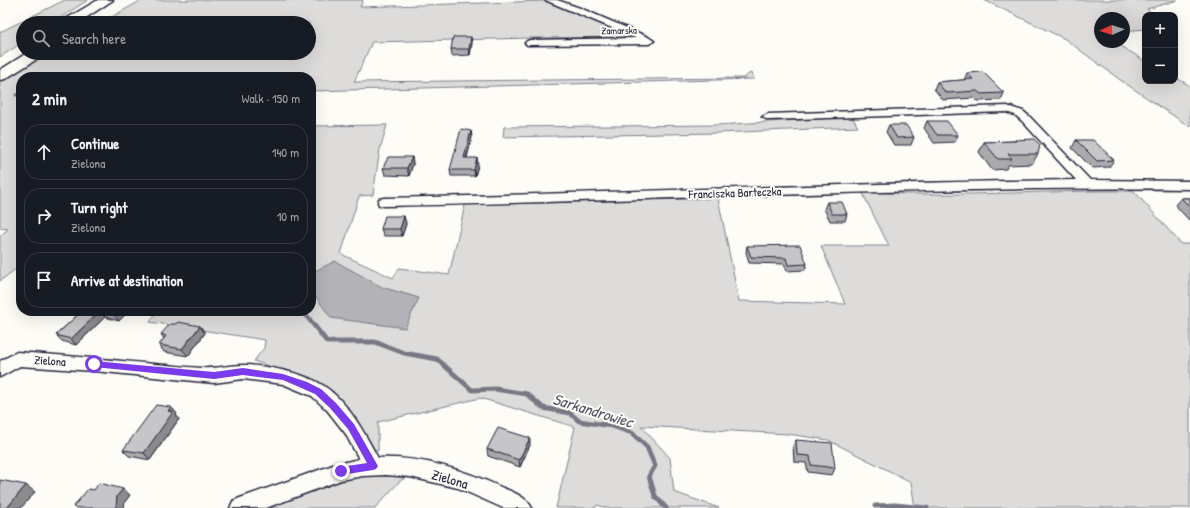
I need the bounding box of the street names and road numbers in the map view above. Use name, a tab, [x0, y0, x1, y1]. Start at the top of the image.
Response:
street label: Zamarska	[601, 24, 637, 37]
street label: Franciszka Barteczka	[687, 182, 782, 203]
street label: Zielona	[34, 351, 67, 370]
street label: Zielona	[430, 464, 471, 493]

